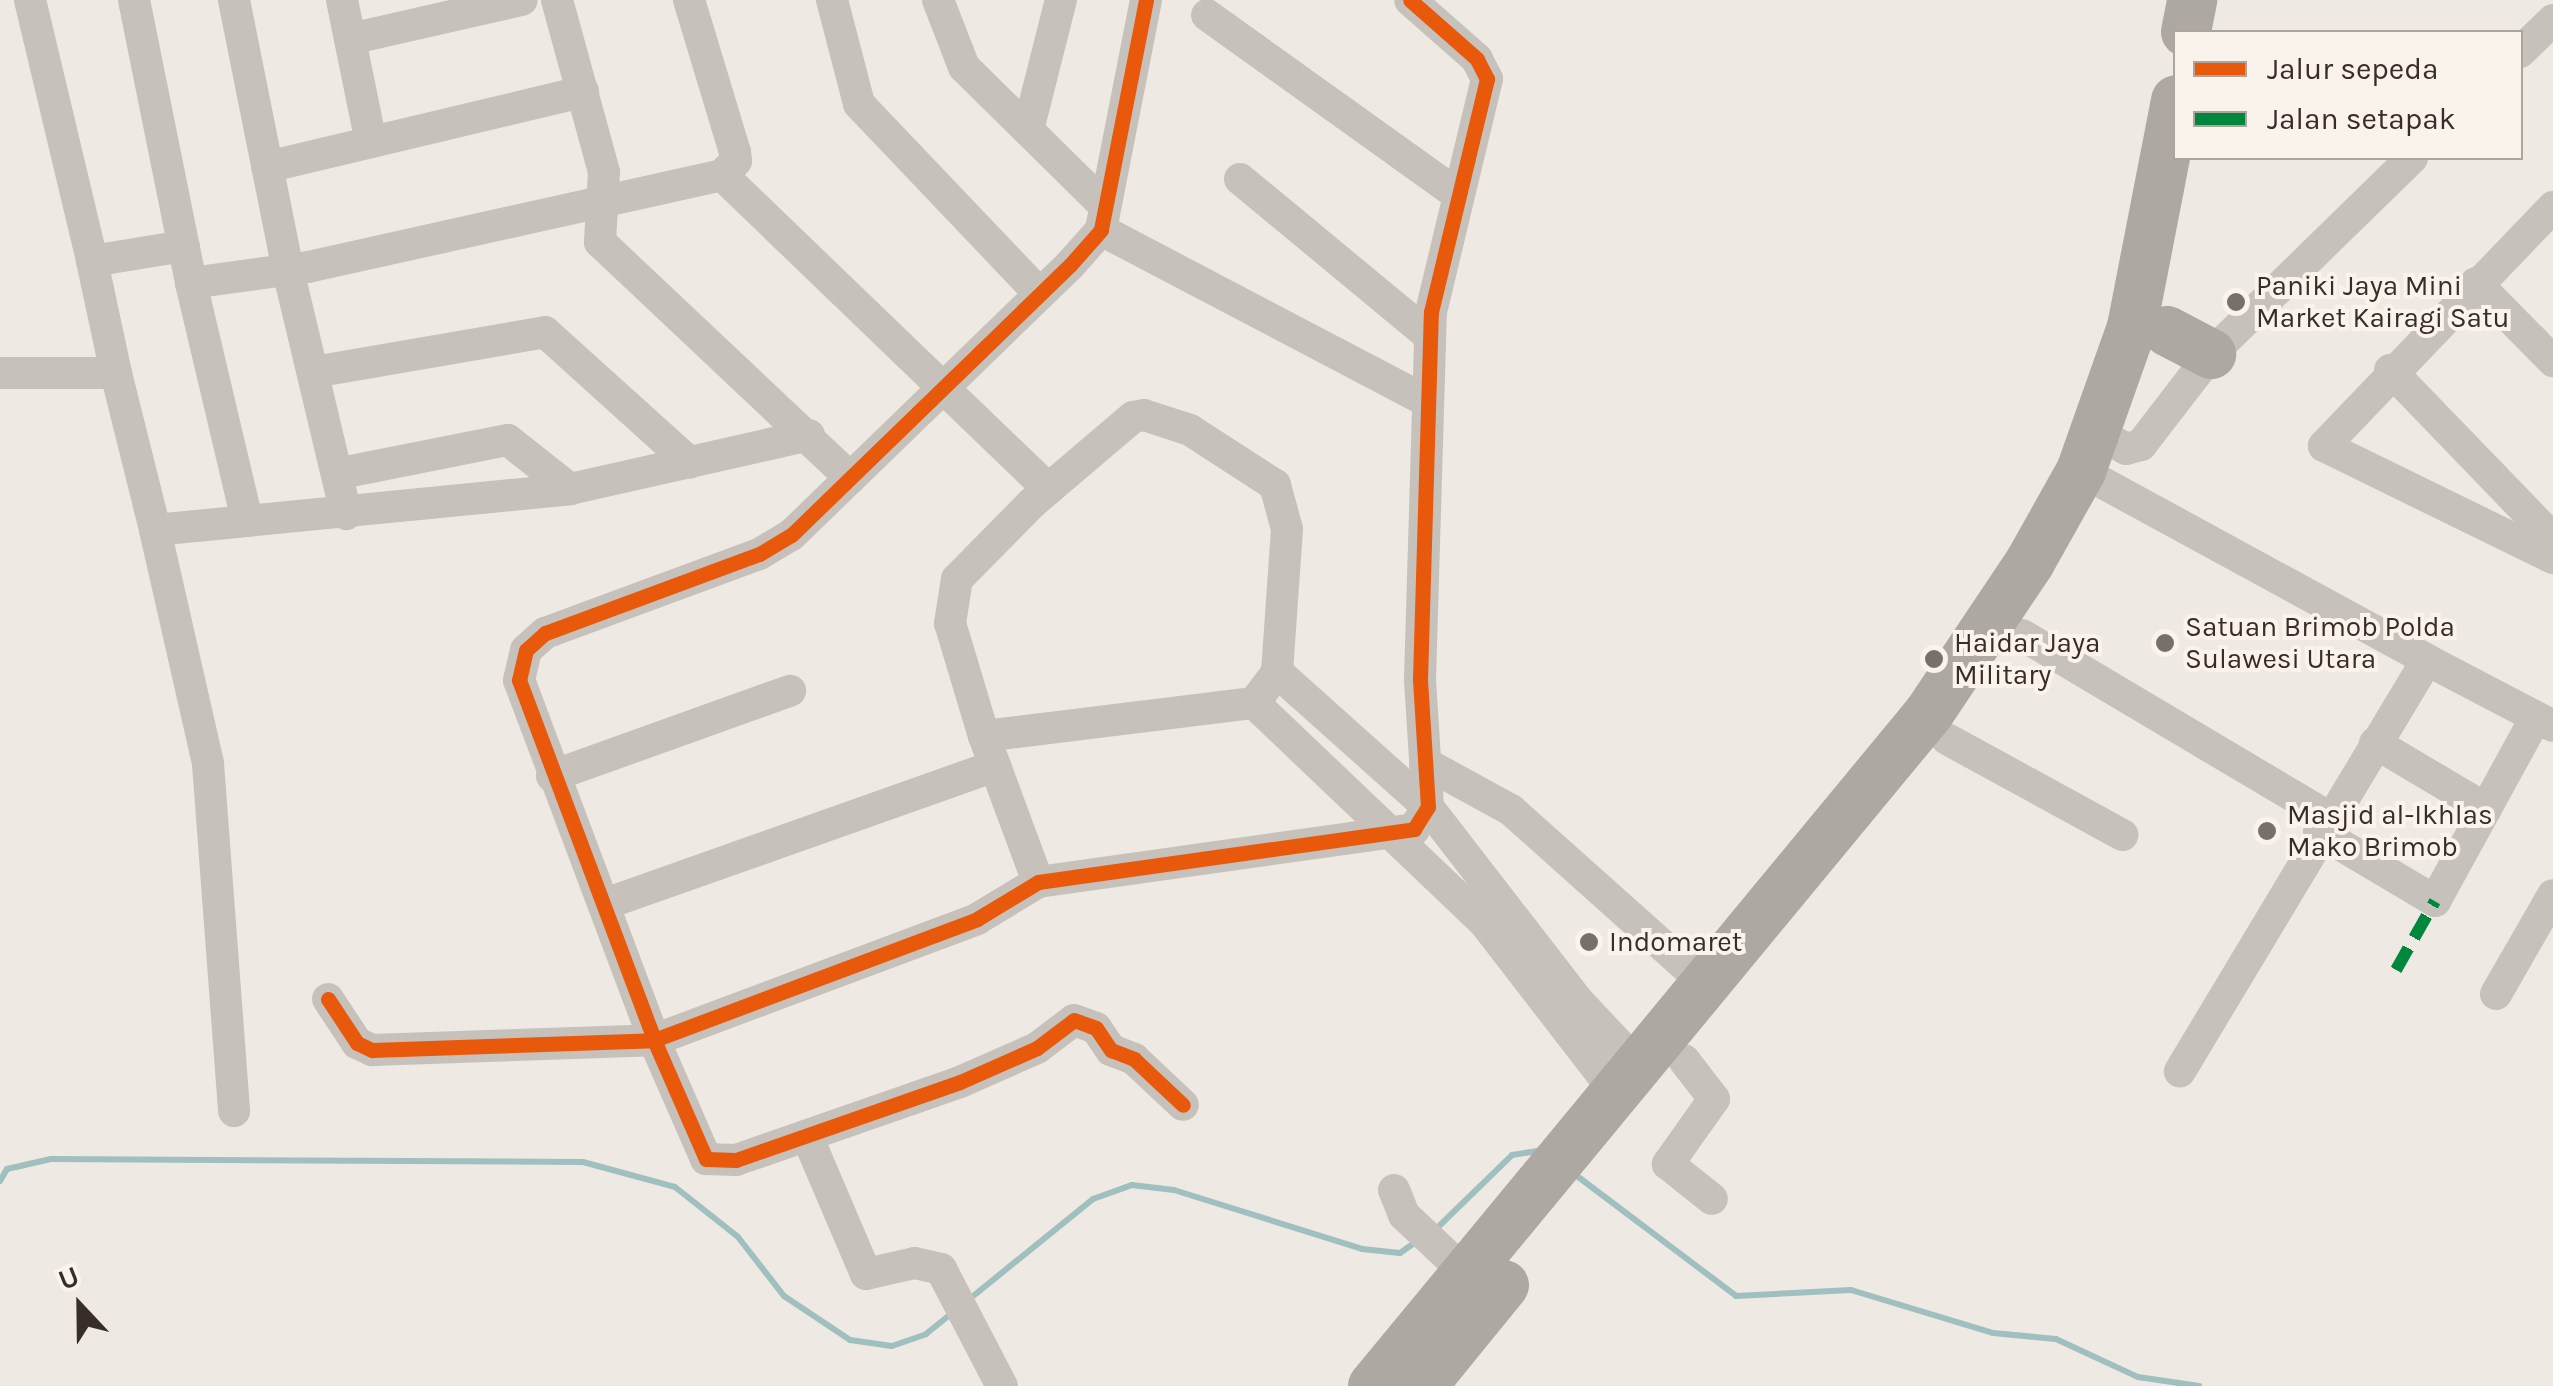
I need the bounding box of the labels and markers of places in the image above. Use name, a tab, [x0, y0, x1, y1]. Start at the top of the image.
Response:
place label: Paniki Jaya Mini Market Kairagi Satu	[2256, 269, 2510, 335]
marker: Paniki Jaya Mini Market Kairagi Satu	[2225, 291, 2247, 313]
place label: Satuan Brimob Polda Sulawesi Utara	[2185, 610, 2455, 676]
place label: Haidar Jaya Military	[1954, 626, 2100, 692]
marker: Satuan Brimob Polda Sulawesi Utara	[2154, 632, 2176, 654]
marker: Haidar Jaya Military	[1923, 648, 1945, 670]
place label: Masjid al-Ikhlas Mako Brimob	[2287, 798, 2493, 864]
marker: Masjid al-Ikhlas Mako Brimob	[2256, 820, 2278, 842]
place label: Indomaret	[1609, 925, 1742, 959]
marker: Indomaret	[1578, 931, 1600, 953]

